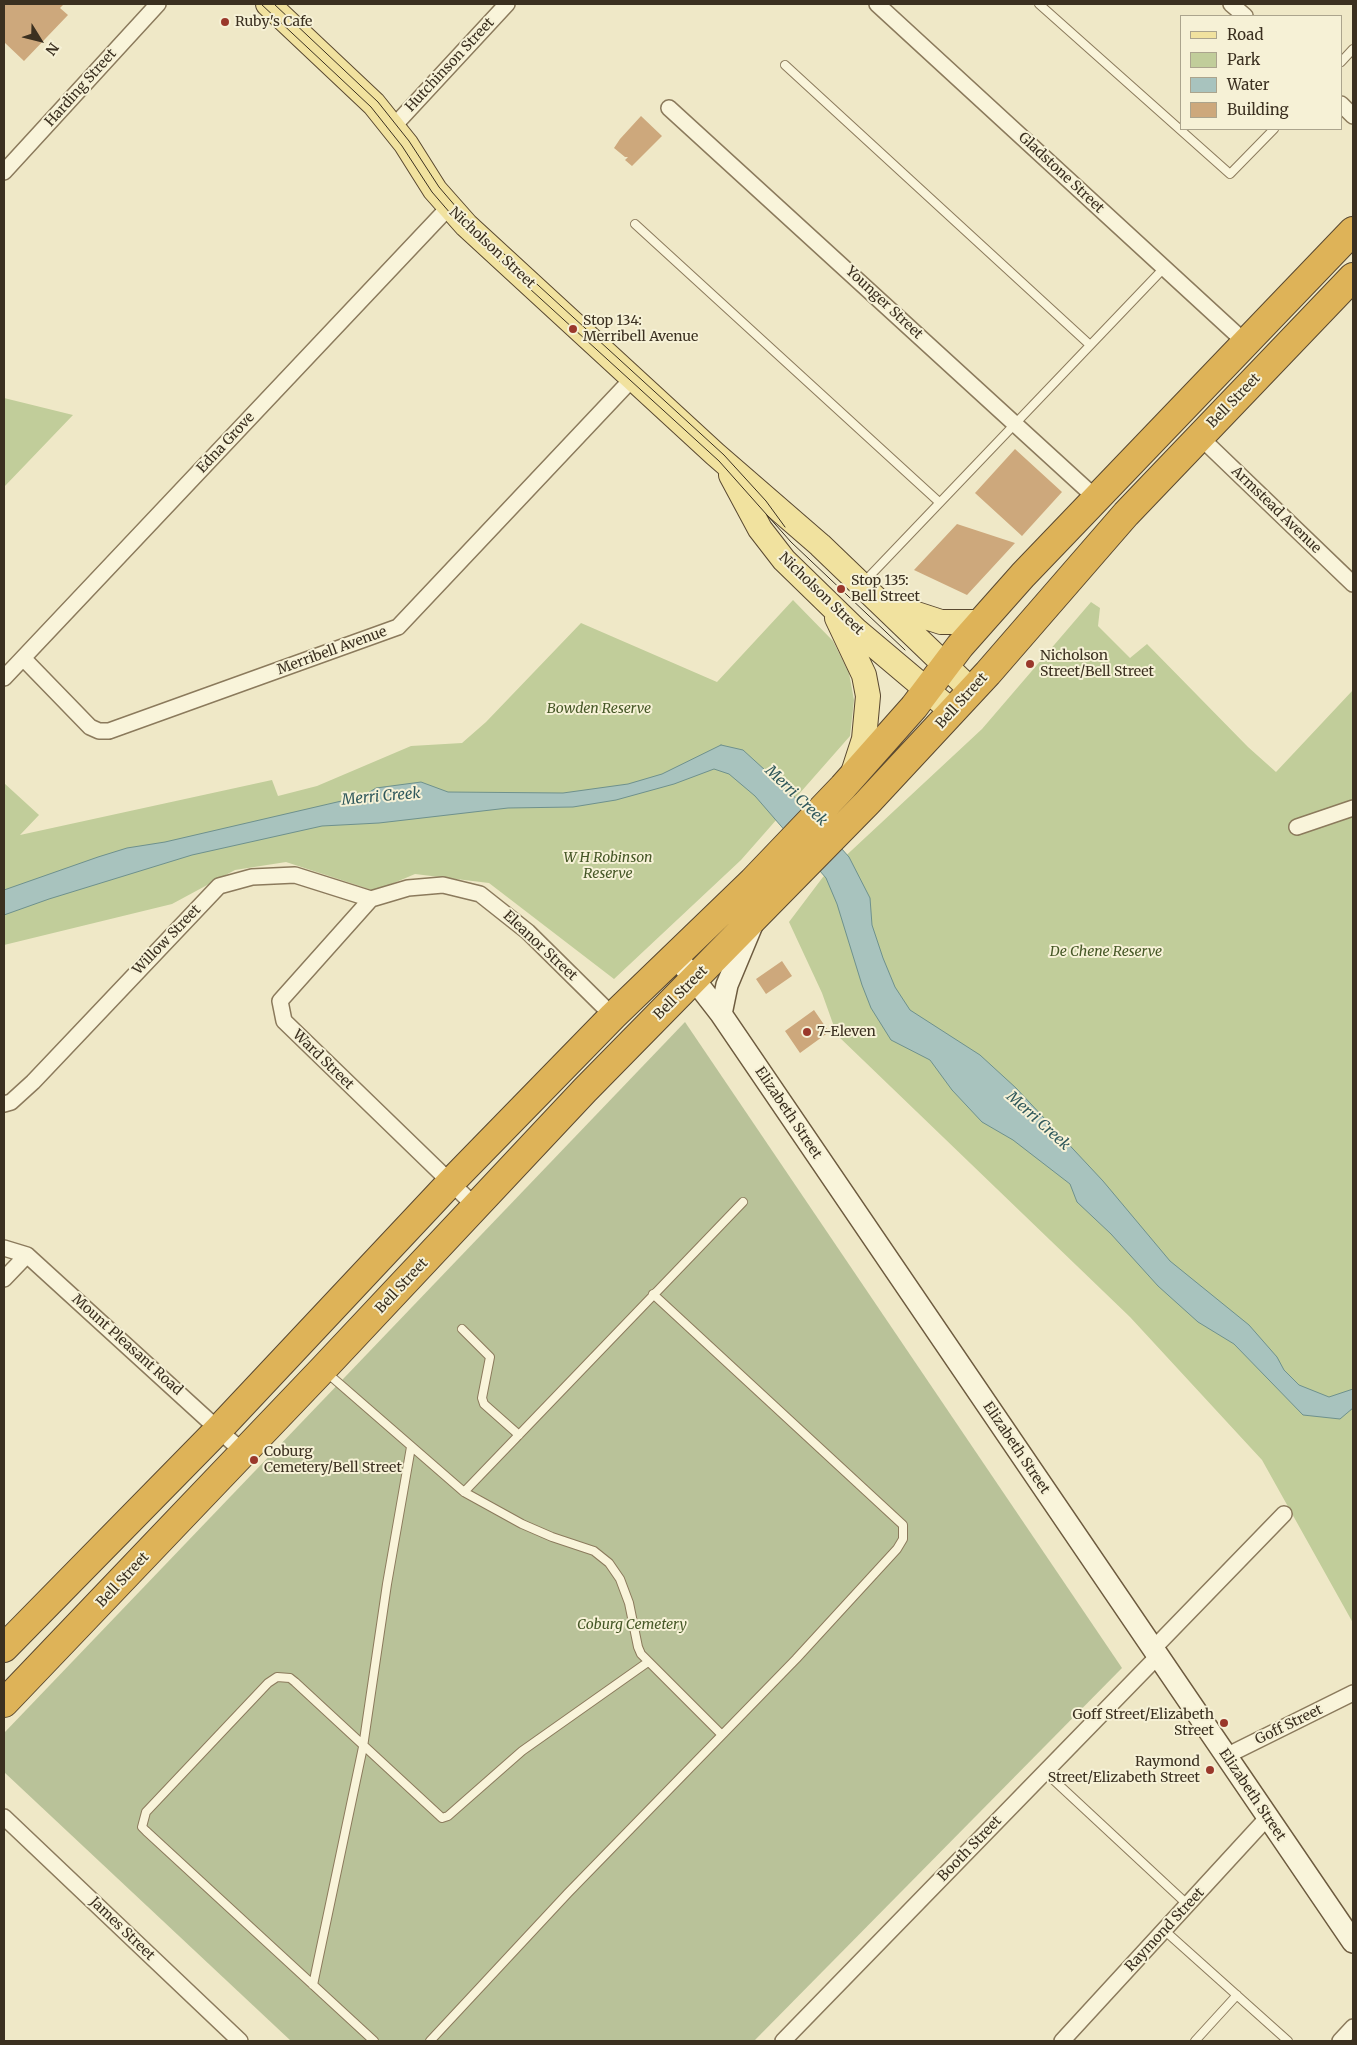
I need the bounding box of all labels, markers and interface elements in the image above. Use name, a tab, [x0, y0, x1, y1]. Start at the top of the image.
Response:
place label: Ruby's Cafe	[235, 14, 312, 30]
north arrow	[15, 15, 65, 65]
street label: Hutchinson Street	[402, 15, 498, 115]
legend	[1180, 15, 1342, 130]
marker: Ruby's Cafe	[219, 16, 231, 28]
text: Road	[1227, 25, 1263, 44]
text: N	[42, 39, 63, 59]
street label: Harding Street	[42, 46, 120, 130]
text: Park	[1227, 50, 1260, 69]
text: Water	[1227, 75, 1269, 94]
text: Building	[1227, 100, 1289, 119]
street label: Gladstone Street	[1015, 129, 1107, 217]
street label: Nicholson Street	[446, 204, 538, 292]
street label: Younger Street	[842, 263, 926, 343]
place label: Stop 134: Merribell Avenue	[583, 313, 698, 346]
marker: Stop 134: Merribell Avenue	[567, 323, 579, 335]
street label: Bell Street	[1204, 370, 1264, 432]
street label: Edna Grove	[194, 409, 258, 477]
street label: Armstead Avenue	[1228, 463, 1324, 557]
street label: Nicholson Street	[775, 549, 867, 639]
place label: Stop 135: Bell Street	[851, 573, 920, 606]
marker: Stop 135: Bell Street	[835, 583, 847, 595]
street label: Merribell Avenue	[275, 623, 389, 679]
place label: Nicholson Street/Bell Street	[1040, 648, 1154, 680]
marker: Nicholson Street/Bell Street	[1024, 658, 1036, 670]
street label: Bell Street	[933, 670, 991, 732]
park label: Bowden Reserve	[547, 701, 651, 717]
water label: Merri Creek	[761, 762, 831, 830]
water label: Merri Creek	[341, 785, 421, 809]
park label: W H Robinson Reserve	[564, 850, 652, 882]
street label: Willow Street	[130, 902, 204, 978]
street label: Eleanor Street	[499, 907, 581, 985]
park label: De Chene Reserve	[1050, 944, 1162, 960]
street label: Bell Street	[651, 963, 711, 1023]
place label: 7-Eleven	[817, 1024, 876, 1040]
marker: 7-Eleven	[801, 1026, 813, 1038]
street label: Ward Street	[289, 1027, 357, 1093]
street label: Elizabeth Street	[751, 1064, 825, 1162]
water label: Merri Creek	[1003, 1088, 1073, 1154]
street label: Bell Street	[372, 1255, 432, 1317]
street label: Mount Pleasant Road	[68, 1291, 186, 1399]
street label: Elizabeth Street	[979, 1399, 1053, 1497]
place label: Coburg Cemetery/Bell Street	[264, 1444, 402, 1476]
marker: Coburg Cemetery/Bell Street	[248, 1454, 260, 1466]
street label: Bell Street	[93, 1549, 153, 1611]
park label: Coburg Cemetery	[577, 1617, 687, 1633]
street label: Goff Street	[1253, 1702, 1325, 1748]
place label: Goff Street/Elizabeth Street	[1072, 1707, 1214, 1740]
marker: Goff Street/Elizabeth Street	[1218, 1717, 1230, 1729]
street label: Elizabeth Street	[1215, 1746, 1289, 1844]
place label: Raymond Street/Elizabeth Street	[1048, 1754, 1200, 1786]
marker: Raymond Street/Elizabeth Street	[1204, 1764, 1216, 1776]
street label: Booth Street	[935, 1813, 1005, 1885]
street label: Raymond Street	[1122, 1885, 1208, 1975]
street label: James Street	[86, 1894, 158, 1964]

